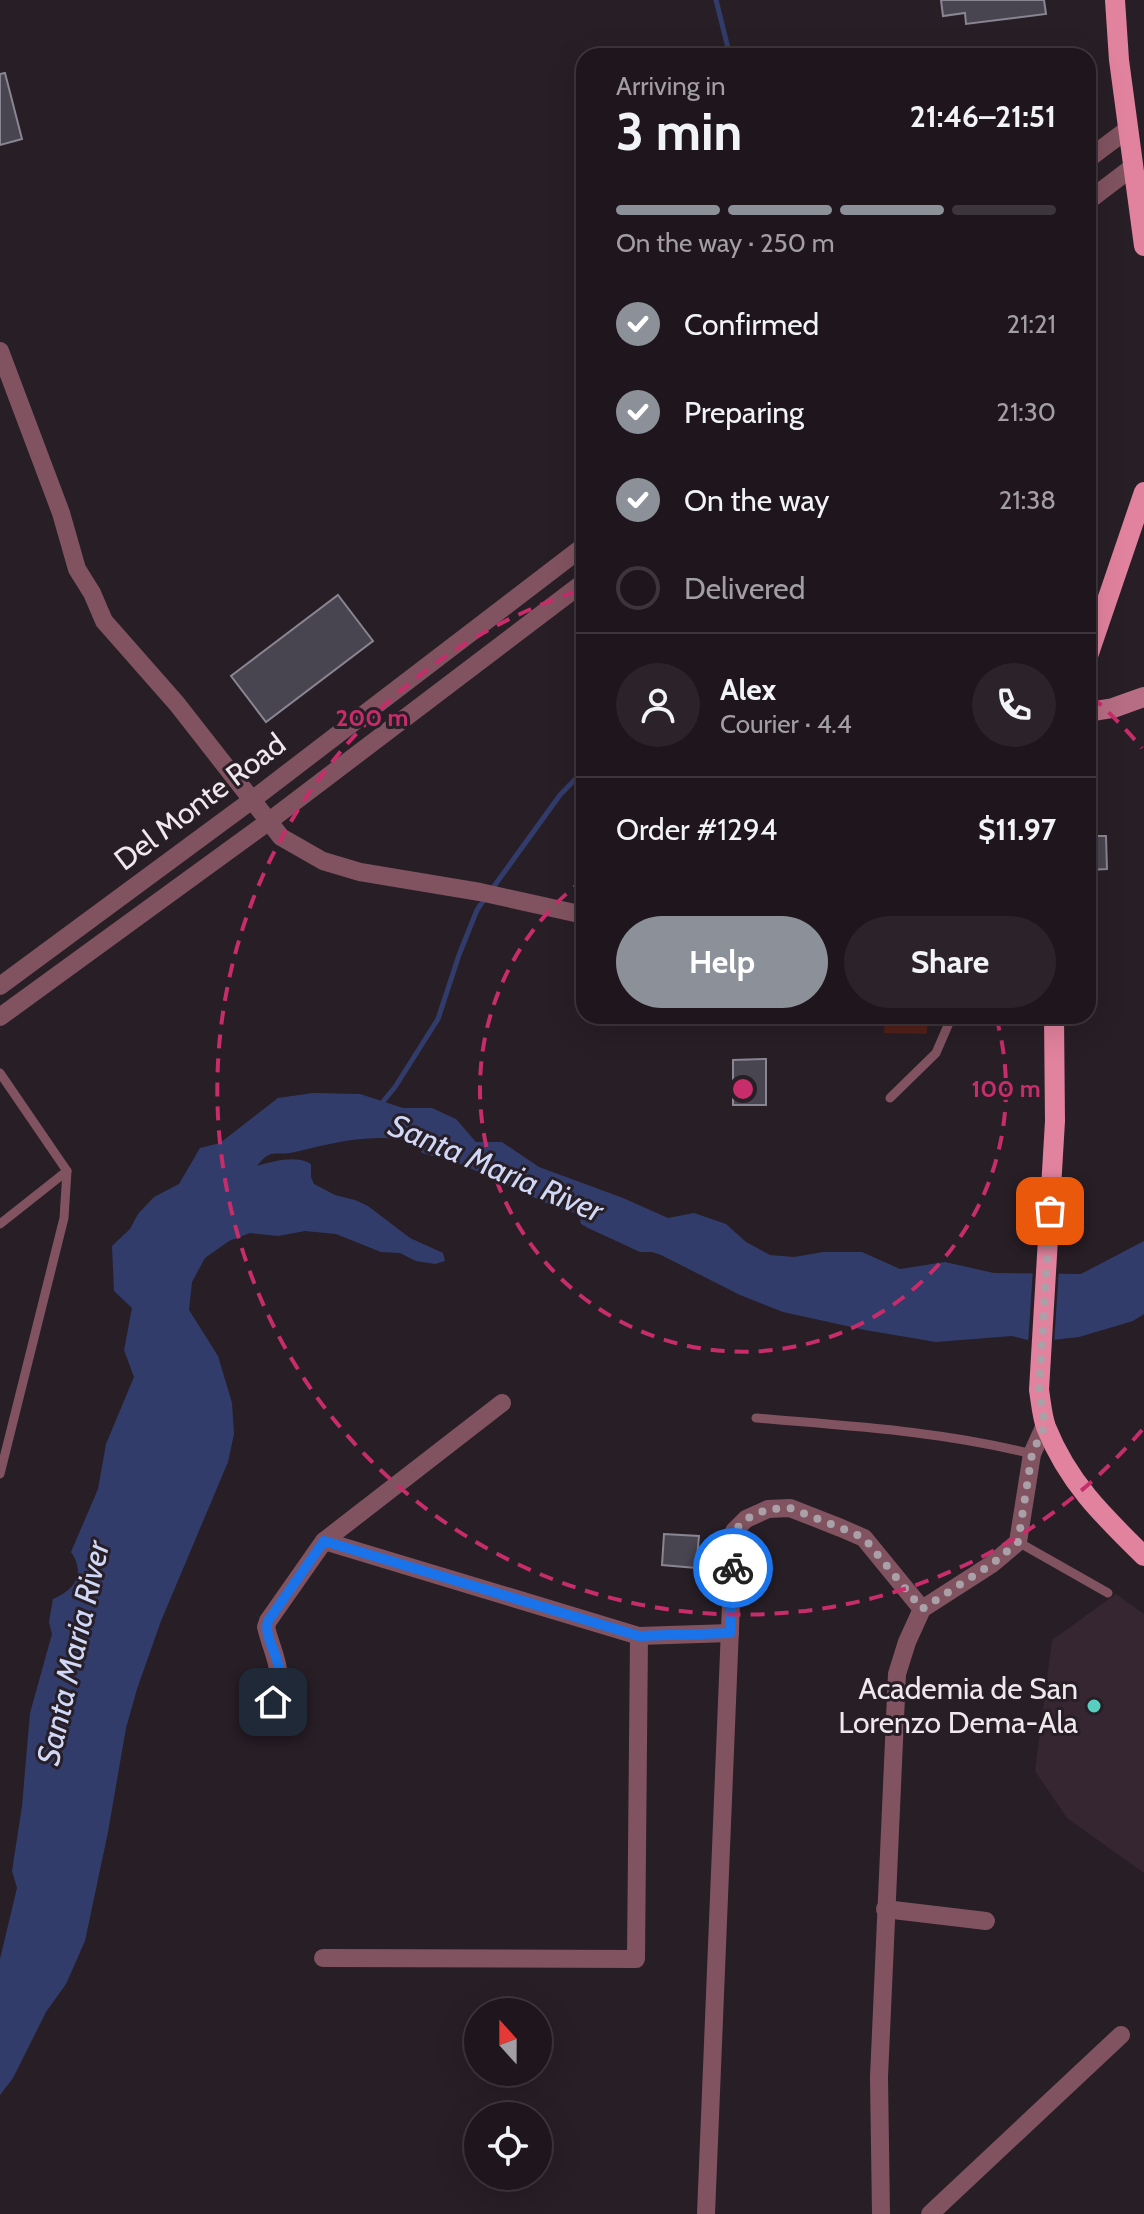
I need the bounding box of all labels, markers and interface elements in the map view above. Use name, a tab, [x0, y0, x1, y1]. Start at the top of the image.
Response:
text: Arriving in	[616, 70, 726, 102]
text: 21:46–21:51	[910, 98, 1056, 135]
text: 3 min	[616, 100, 742, 163]
text: On the way · 250 m	[616, 227, 834, 259]
icon: check	[616, 302, 660, 346]
text: Confirmed	[684, 306, 819, 343]
text: 21:21	[1006, 308, 1056, 340]
icon: check	[616, 390, 660, 434]
text: Preparing	[684, 394, 804, 431]
text: 21:30	[996, 396, 1056, 428]
icon: check	[616, 478, 660, 522]
text: On the way	[684, 482, 829, 519]
text: 21:38	[999, 484, 1056, 516]
text: Delivered	[684, 570, 805, 607]
button: person	[616, 663, 700, 747]
button: phone	[972, 663, 1056, 747]
text: Alex	[720, 671, 776, 708]
text: 200 m	[336, 703, 408, 732]
text: Courier · 4.4	[720, 708, 852, 740]
street label: Del Monte Road	[107, 725, 293, 878]
text: Order #1294	[616, 811, 777, 848]
text: $11.97	[978, 811, 1056, 848]
button: Help	[616, 916, 828, 1008]
button: Share	[844, 916, 1056, 1008]
text: 100 m	[971, 1074, 1041, 1103]
centre of rings	[729, 1075, 757, 1103]
water label: Santa Maria River	[383, 1105, 610, 1231]
pin	[1016, 1177, 1084, 1245]
icon: bag	[1028, 1189, 1072, 1233]
courier	[693, 1528, 773, 1608]
water label: Santa Maria River	[28, 1536, 118, 1769]
icon: bike	[711, 1546, 755, 1590]
pin	[239, 1668, 307, 1736]
place label: Academia de San Lorenzo Dema-Ala	[838, 1670, 1079, 1741]
icon: home	[251, 1680, 295, 1724]
marker: Academia de San Lorenzo Dema-Ala	[1085, 1697, 1103, 1715]
north arrow	[464, 1998, 552, 2086]
map controls	[464, 1998, 552, 2190]
button: locate	[464, 2102, 552, 2190]

